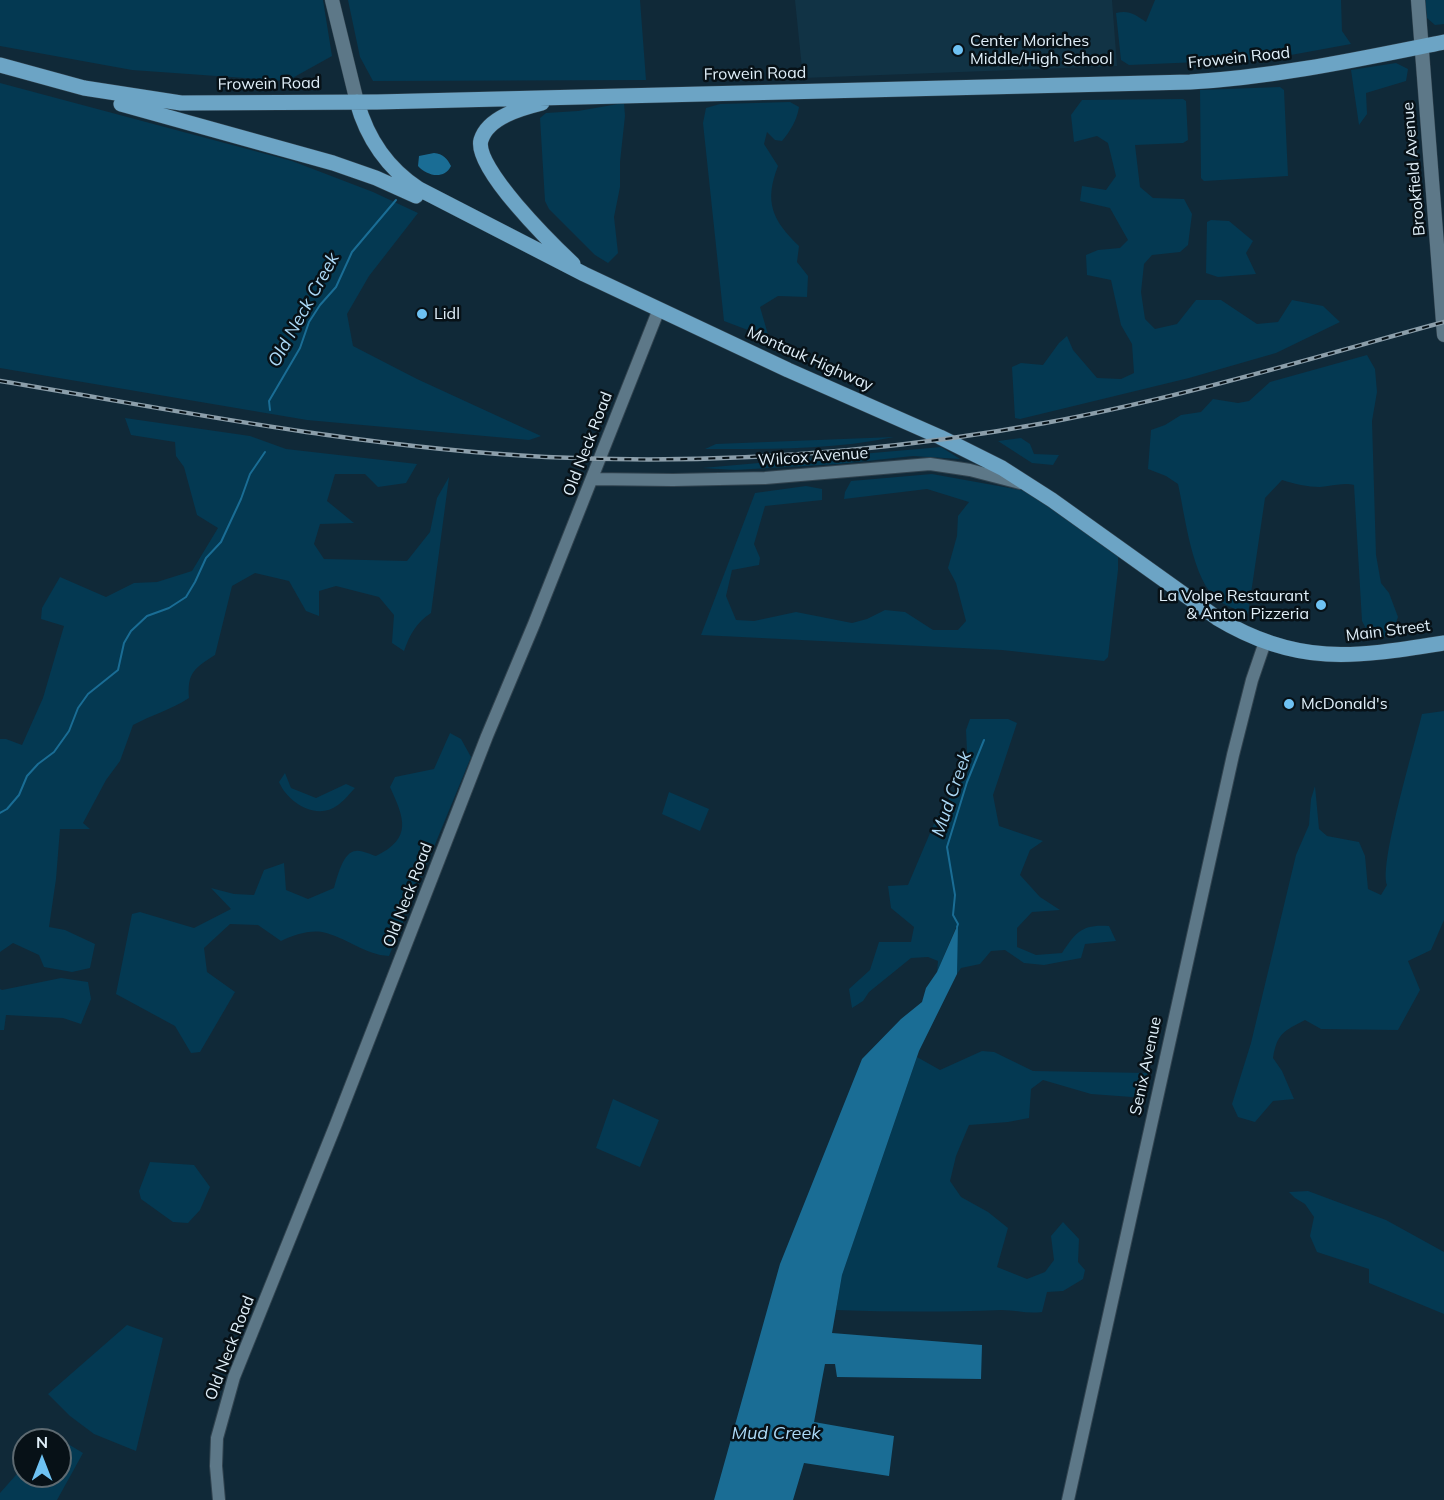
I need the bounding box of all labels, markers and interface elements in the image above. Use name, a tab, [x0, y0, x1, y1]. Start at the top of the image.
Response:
place label: Center Moriches Middle/High School	[970, 31, 1112, 69]
marker: Center Moriches Middle/High School	[951, 43, 965, 57]
street label: Frowein Road	[1187, 43, 1291, 73]
street label: Frowein Road	[704, 64, 806, 84]
street label: Frowein Road	[218, 74, 320, 94]
street label: Brookfield Avenue	[1399, 101, 1429, 237]
water label: Old Neck Creek	[264, 249, 344, 371]
place label: Lidl	[434, 304, 460, 324]
marker: Lidl	[415, 307, 429, 321]
street label: Montauk Highway	[744, 323, 876, 395]
street label: Old Neck Road	[559, 389, 617, 499]
street label: Wilcox Avenue	[757, 444, 869, 470]
place label: La Volpe Restaurant & Anton Pizzeria	[1159, 586, 1309, 624]
marker: La Volpe Restaurant & Anton Pizzeria	[1314, 598, 1328, 612]
street label: Main Street	[1345, 616, 1431, 646]
place label: McDonald's	[1301, 694, 1388, 714]
marker: McDonald's	[1282, 697, 1296, 711]
water label: Mud Creek	[927, 748, 977, 840]
street label: Old Neck Road	[379, 840, 437, 950]
street label: Senix Avenue	[1126, 1015, 1166, 1117]
street label: Old Neck Road	[201, 1293, 259, 1403]
water label: Mud Creek	[732, 1423, 820, 1445]
north arrow	[12, 1428, 72, 1488]
text: N	[36, 1432, 48, 1452]

